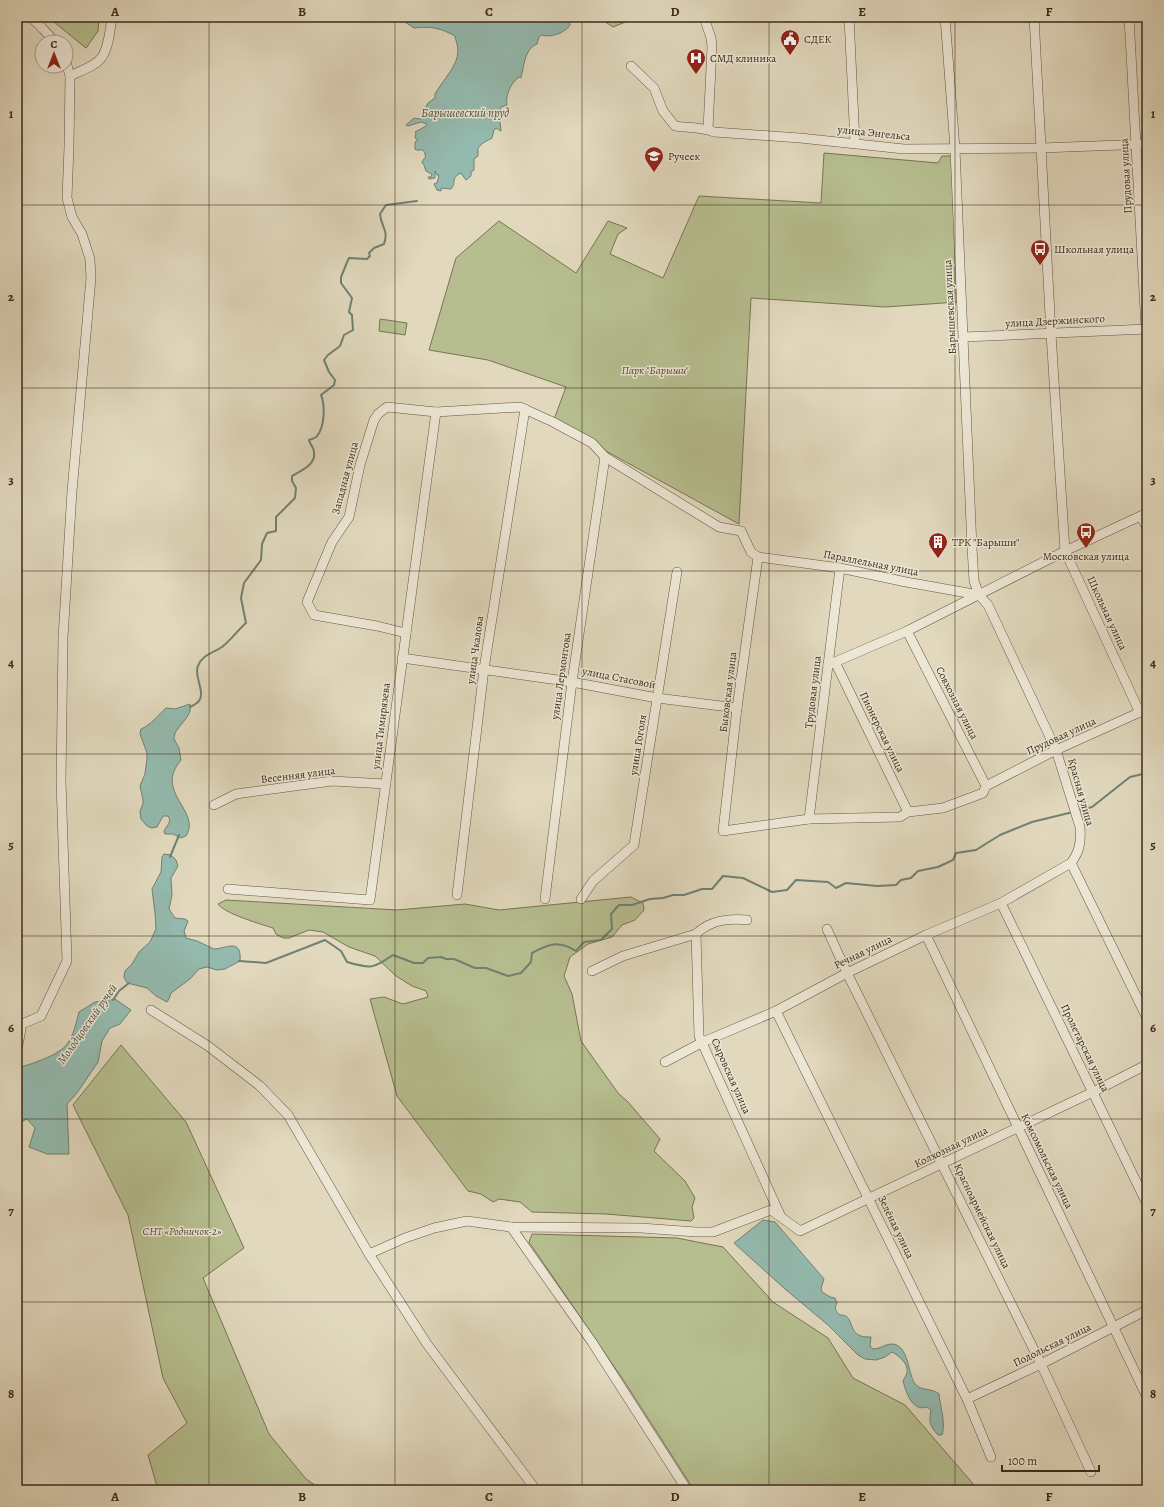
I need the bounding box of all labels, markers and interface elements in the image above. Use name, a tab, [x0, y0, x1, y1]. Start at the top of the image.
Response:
text: A	[110, 3, 120, 20]
text: B	[298, 3, 306, 20]
text: C	[485, 3, 493, 20]
text: D	[670, 3, 680, 20]
text: E	[858, 3, 866, 20]
text: F	[1046, 3, 1053, 20]
public building icon: СДЕК	[779, 28, 801, 56]
place label: СДЕК	[804, 32, 831, 47]
north arrow	[34, 34, 74, 74]
text: С	[51, 37, 58, 52]
hospital icon: СМД клиника	[685, 47, 707, 75]
place label: СМД клиника	[710, 51, 777, 66]
text: 1	[9, 105, 14, 122]
water label: Барышевский пруд	[421, 105, 509, 121]
text: 1	[1151, 105, 1156, 122]
street label: улица Энгельса	[836, 122, 912, 144]
street label: Прудовая улица	[1116, 137, 1135, 214]
school or university icon: Ручеек	[643, 145, 665, 173]
place label: Ручеек	[668, 149, 700, 164]
bus stop icon: Школьная улица	[1029, 238, 1051, 266]
place label: Школьная улица	[1054, 242, 1135, 257]
street label: Барышевская улица	[940, 258, 960, 355]
text: 2	[8, 288, 15, 305]
text: 2	[1150, 288, 1157, 305]
street label: улица Дзержинского	[1004, 311, 1106, 331]
park label: Парк "Барыши"	[621, 363, 689, 378]
street label: Западная улица	[328, 439, 362, 516]
text: 3	[8, 471, 14, 488]
text: 3	[1150, 471, 1156, 488]
bus stop icon: Московская улица	[1075, 521, 1097, 549]
building icon: ТРК "Барыши"	[927, 531, 949, 559]
place label: ТРК "Барыши"	[952, 535, 1019, 550]
street label: Параллельная улица	[822, 546, 921, 580]
place label: Московская улица	[1043, 549, 1130, 564]
street label: Школьная улица	[1083, 574, 1131, 653]
street label: улица Чкалова	[463, 614, 487, 686]
street label: улица Лермонтова	[547, 630, 575, 722]
street label: Быковская улица	[716, 650, 740, 733]
text: 4	[8, 654, 14, 671]
street label: Трудовая улица	[801, 654, 825, 729]
text: 4	[1150, 654, 1156, 671]
street label: улица Стасовой	[580, 663, 657, 692]
street label: Совхозная улица	[932, 664, 982, 743]
street label: улица Тимирязева	[368, 681, 394, 771]
street label: Пионерская улица	[856, 689, 908, 776]
street label: улица Гоголя	[626, 713, 650, 777]
street label: Прудовая улица	[1024, 713, 1099, 759]
street label: Красная улица	[1064, 757, 1098, 828]
street label: Весенняя улица	[260, 763, 337, 787]
text: 5	[8, 836, 14, 853]
text: 5	[1150, 836, 1156, 853]
street label: Речная улица	[831, 931, 895, 973]
water label: Молодцовский ручей	[53, 981, 121, 1067]
street label: Пролетарская улица	[1057, 1001, 1113, 1095]
text: 6	[8, 1019, 14, 1036]
text: 6	[1150, 1019, 1156, 1036]
street label: Сыровская улица	[708, 1036, 755, 1117]
street label: Комсомольская улица	[1017, 1111, 1077, 1212]
street label: Колхозная улица	[912, 1122, 991, 1171]
street label: Красноармейская улица	[950, 1161, 1014, 1272]
street label: Зелёная улица	[874, 1193, 918, 1262]
text: 7	[8, 1202, 14, 1219]
text: 7	[1150, 1202, 1156, 1219]
park label: СНТ «Родничок-2»	[143, 1224, 222, 1239]
street label: Подольская улица	[1010, 1319, 1094, 1370]
text: 8	[8, 1385, 14, 1402]
text: 8	[1150, 1385, 1156, 1402]
scale bar	[1002, 1447, 1099, 1473]
text: 100 m	[1008, 1453, 1037, 1469]
text: A	[110, 1488, 120, 1505]
text: B	[298, 1488, 306, 1505]
text: C	[485, 1488, 493, 1505]
text: D	[670, 1488, 680, 1505]
text: E	[858, 1488, 866, 1505]
text: F	[1046, 1488, 1053, 1505]

